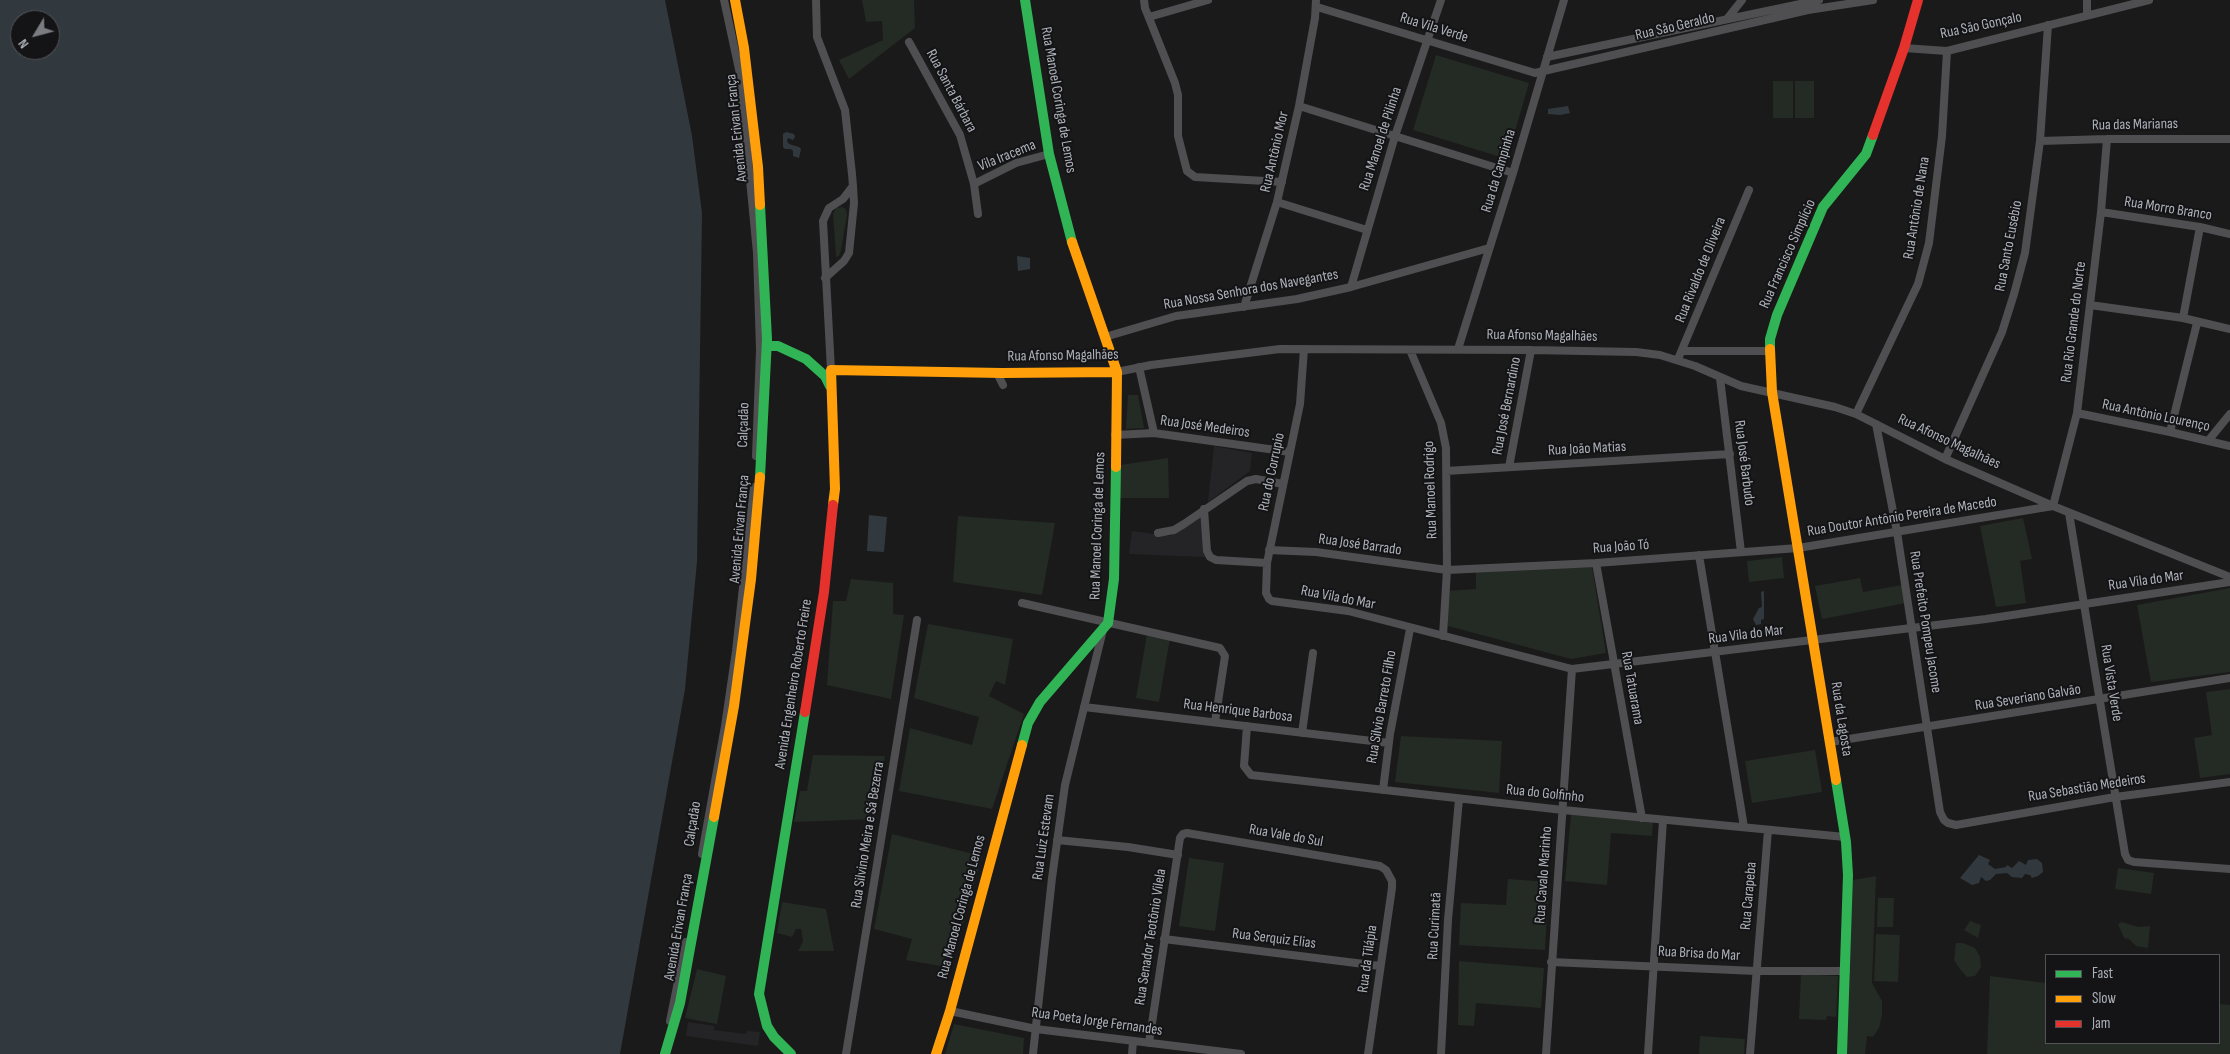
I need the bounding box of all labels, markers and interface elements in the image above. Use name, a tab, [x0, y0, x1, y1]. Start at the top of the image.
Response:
street label: Rua Vila Verde	[1398, 9, 1470, 47]
street label: Rua São Geraldo	[1634, 9, 1716, 45]
street label: Rua São Gonçalo	[1939, 9, 2023, 43]
north arrow	[10, 10, 60, 60]
street label: Rua Manoel Coringa de Lemos	[1036, 26, 1080, 174]
text: N	[14, 36, 32, 52]
street label: Rua Santa Bárbara	[922, 46, 980, 136]
street label: Avenida Erivan França	[722, 73, 752, 183]
street label: Rua Manoel de Pilinha	[1356, 85, 1406, 193]
street label: Rua Antônio Mor	[1257, 110, 1293, 194]
street label: Rua das Marianas	[2092, 115, 2178, 135]
street label: Rua da Campinha	[1478, 127, 1520, 215]
street label: Vila Iracema	[975, 136, 1039, 176]
street label: Rua Antônio de Nana	[1900, 156, 1934, 260]
street label: Rua Morro Branco	[2123, 193, 2213, 225]
street label: Rua Francisco Simplício	[1756, 197, 1820, 311]
street label: Rua Santo Eusébio	[1991, 199, 2027, 293]
street label: Rua Rivaldo de Oliveira	[1672, 215, 1730, 325]
street label: Rua Rio Grande do Norte	[2058, 260, 2090, 384]
street label: Rua Nossa Senhora dos Navegantes	[1162, 266, 1340, 314]
street label: Rua Afonso Magalhães	[1486, 326, 1598, 346]
street label: Rua Afonso Magalhães	[1007, 346, 1119, 366]
street label: Rua José Bernardino	[1489, 355, 1525, 457]
street label: Rua Antônio Lourenço	[2101, 396, 2211, 436]
street label: Calçadão	[734, 402, 754, 448]
street label: Rua Afonso Magalhães	[1895, 410, 2003, 474]
street label: Rua José Medeiros	[1159, 412, 1251, 442]
street label: Rua José Barbudo	[1730, 419, 1758, 507]
street label: Rua do Corrupio	[1255, 431, 1289, 513]
street label: Rua João Matias	[1547, 438, 1627, 460]
street label: Rua Manoel Rodrigo	[1420, 441, 1442, 539]
street label: Rua Manoel Coringa de Lemos	[1086, 452, 1110, 600]
street label: Avenida Erivan França	[726, 474, 754, 584]
street label: Rua Doutor Antônio Pereira de Macedo	[1806, 493, 1998, 541]
street label: Rua José Barrado	[1317, 530, 1403, 560]
street label: Rua João Tó	[1592, 536, 1650, 558]
street label: Rua Prefeito Pompeu Jacome	[1905, 550, 1945, 694]
street label: Rua Vila do Mar	[2107, 567, 2185, 595]
street label: Rua Vila do Mar	[1299, 582, 1377, 614]
street label: Avenida Engenheiro Roberto Freire	[772, 598, 816, 770]
street label: Rua Vila do Mar	[1707, 621, 1785, 649]
street label: Rua Vista Verde	[2096, 643, 2126, 723]
street label: Rua Silvio Barreto Filho	[1363, 649, 1401, 765]
street label: Rua Tatuarama	[1617, 650, 1647, 726]
street label: Rua da Lagosta	[1826, 681, 1856, 757]
street label: Rua Severiano Galvão	[1974, 681, 2082, 715]
street label: Rua Henrique Barbosa	[1182, 695, 1294, 727]
street label: Rua Silvino Meira e Sá Bezerra	[848, 761, 888, 909]
street label: Rua Sebastião Medeiros	[2027, 770, 2147, 806]
street label: Rua do Golfinho	[1505, 781, 1585, 807]
street label: Rua Luiz Estevam	[1029, 793, 1059, 881]
street label: Calçadão	[681, 800, 705, 848]
street label: Rua Vale do Sul	[1248, 821, 1324, 851]
street label: Rua Cavalo Marinho	[1532, 826, 1556, 924]
street label: Rua Manoel Coringa de Lemos	[934, 833, 990, 981]
street label: Rua Carapeba	[1737, 861, 1761, 931]
street label: Rua Senador Teotônio Vilela	[1131, 867, 1171, 1007]
street label: Avenida Erivan França	[661, 872, 697, 982]
street label: Rua Curimatã	[1424, 892, 1446, 960]
street label: Rua da Tilápia	[1354, 924, 1382, 994]
street label: Rua Serquiz Elias	[1231, 925, 1317, 953]
street label: Rua Brisa do Mar	[1657, 943, 1741, 965]
legend	[2045, 954, 2220, 1044]
text: Fast	[2092, 964, 2113, 983]
text: Slow	[2092, 989, 2116, 1008]
street label: Rua Poeta Jorge Fernandes	[1030, 1004, 1164, 1040]
text: Jam	[2092, 1014, 2110, 1033]

